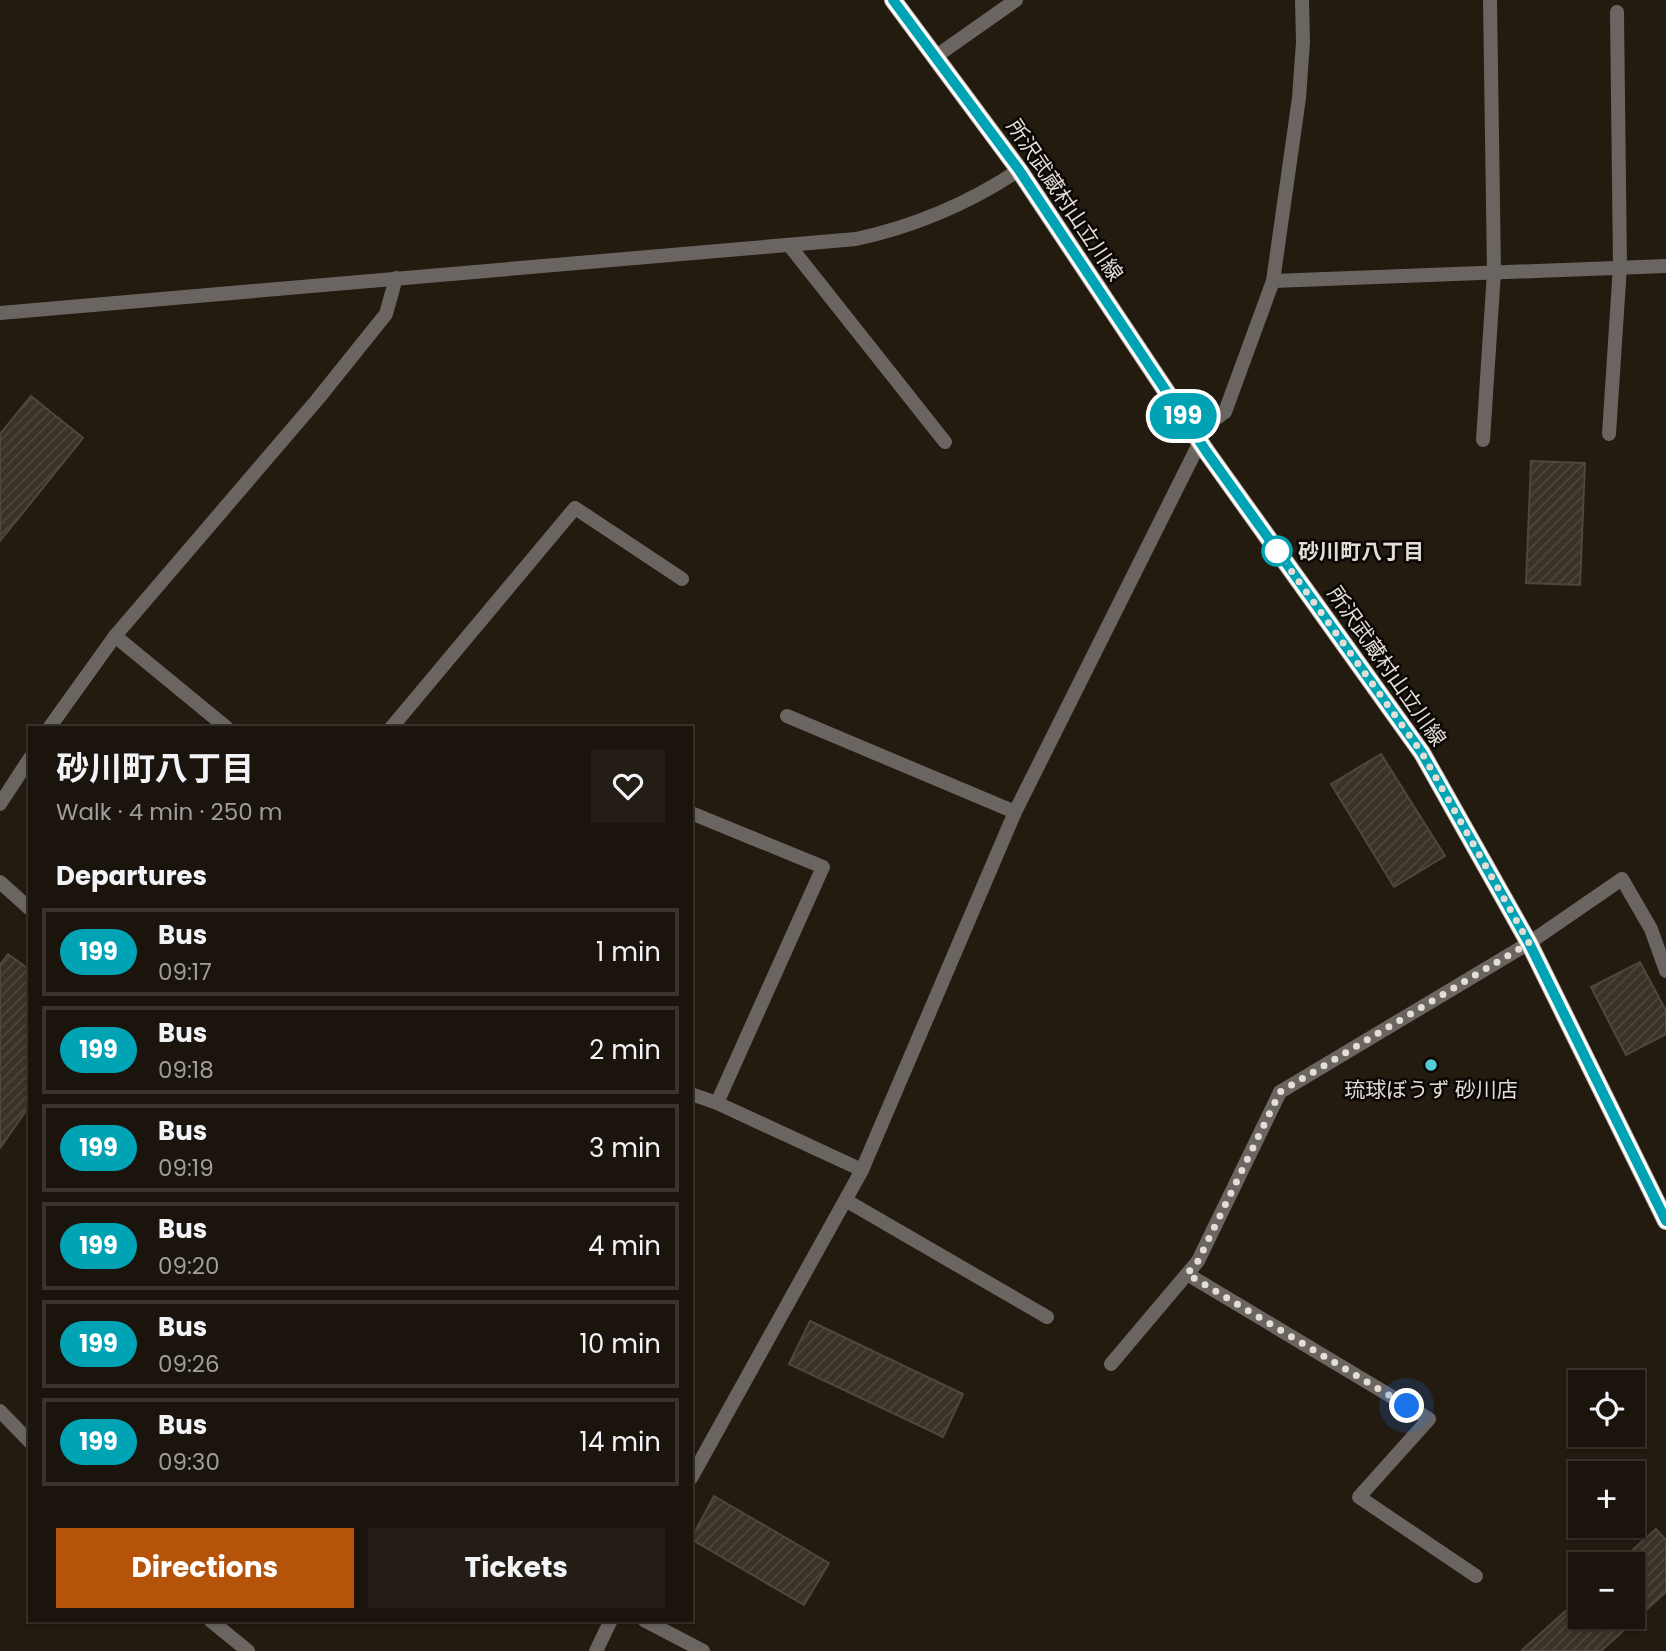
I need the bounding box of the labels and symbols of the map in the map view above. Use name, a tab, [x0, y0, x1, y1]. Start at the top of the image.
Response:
street label: 所沢武蔵村山立川線	[1000, 114, 1130, 286]
line badge: 199	[1143, 393, 1223, 439]
marker: 砂川町八丁目	[1262, 536, 1292, 566]
place label: 砂川町八丁目	[1298, 537, 1424, 566]
street label: 所沢武蔵村山立川線	[1321, 580, 1453, 752]
marker: 琉球ぼうず 砂川店	[1423, 1057, 1439, 1073]
place label: 琉球ぼうず 砂川店	[1344, 1075, 1518, 1104]
your location	[1389, 1388, 1424, 1423]

